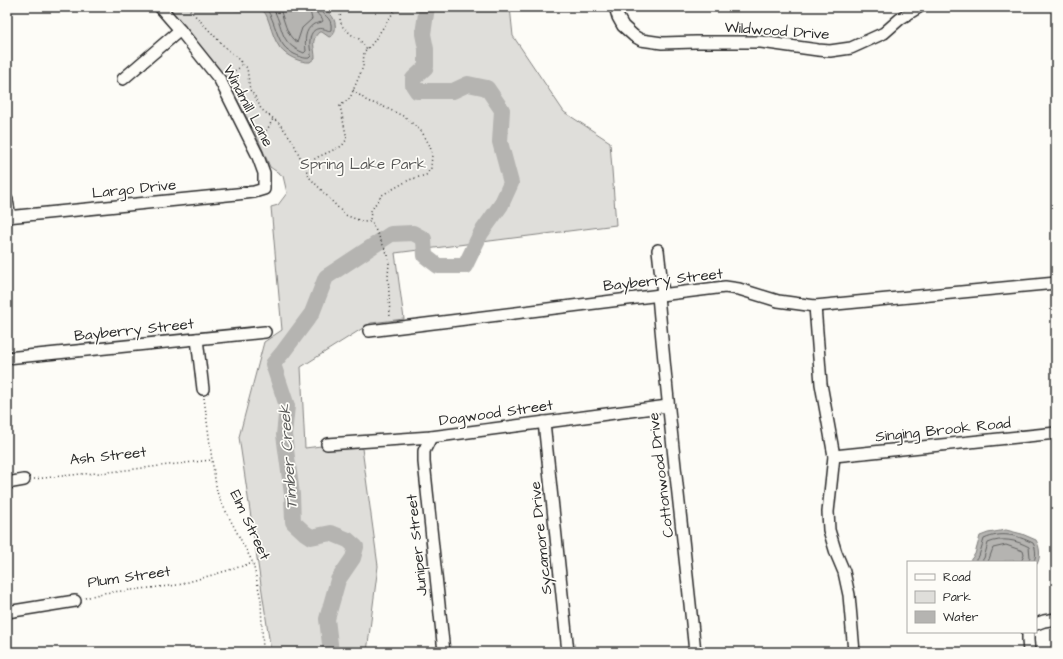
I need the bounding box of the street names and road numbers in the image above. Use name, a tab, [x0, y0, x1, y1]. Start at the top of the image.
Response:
street label: Wildwood Drive	[724, 17, 830, 45]
street label: Windmill Lane	[218, 61, 278, 151]
street label: Largo Drive	[91, 174, 177, 205]
street label: Bayberry Street	[602, 263, 724, 298]
street label: Bayberry Street	[73, 313, 195, 348]
street label: Dogwood Street	[438, 395, 554, 432]
street label: Cottonwood Drive	[643, 411, 679, 539]
street label: Singing Brook Road	[874, 412, 1012, 449]
street label: Ash Street	[69, 442, 147, 470]
street label: Sycamore Drive	[525, 480, 558, 596]
street label: Elm Street	[225, 486, 275, 564]
street label: Juniper Street	[401, 493, 433, 597]
street label: Plum Street	[86, 561, 172, 593]

